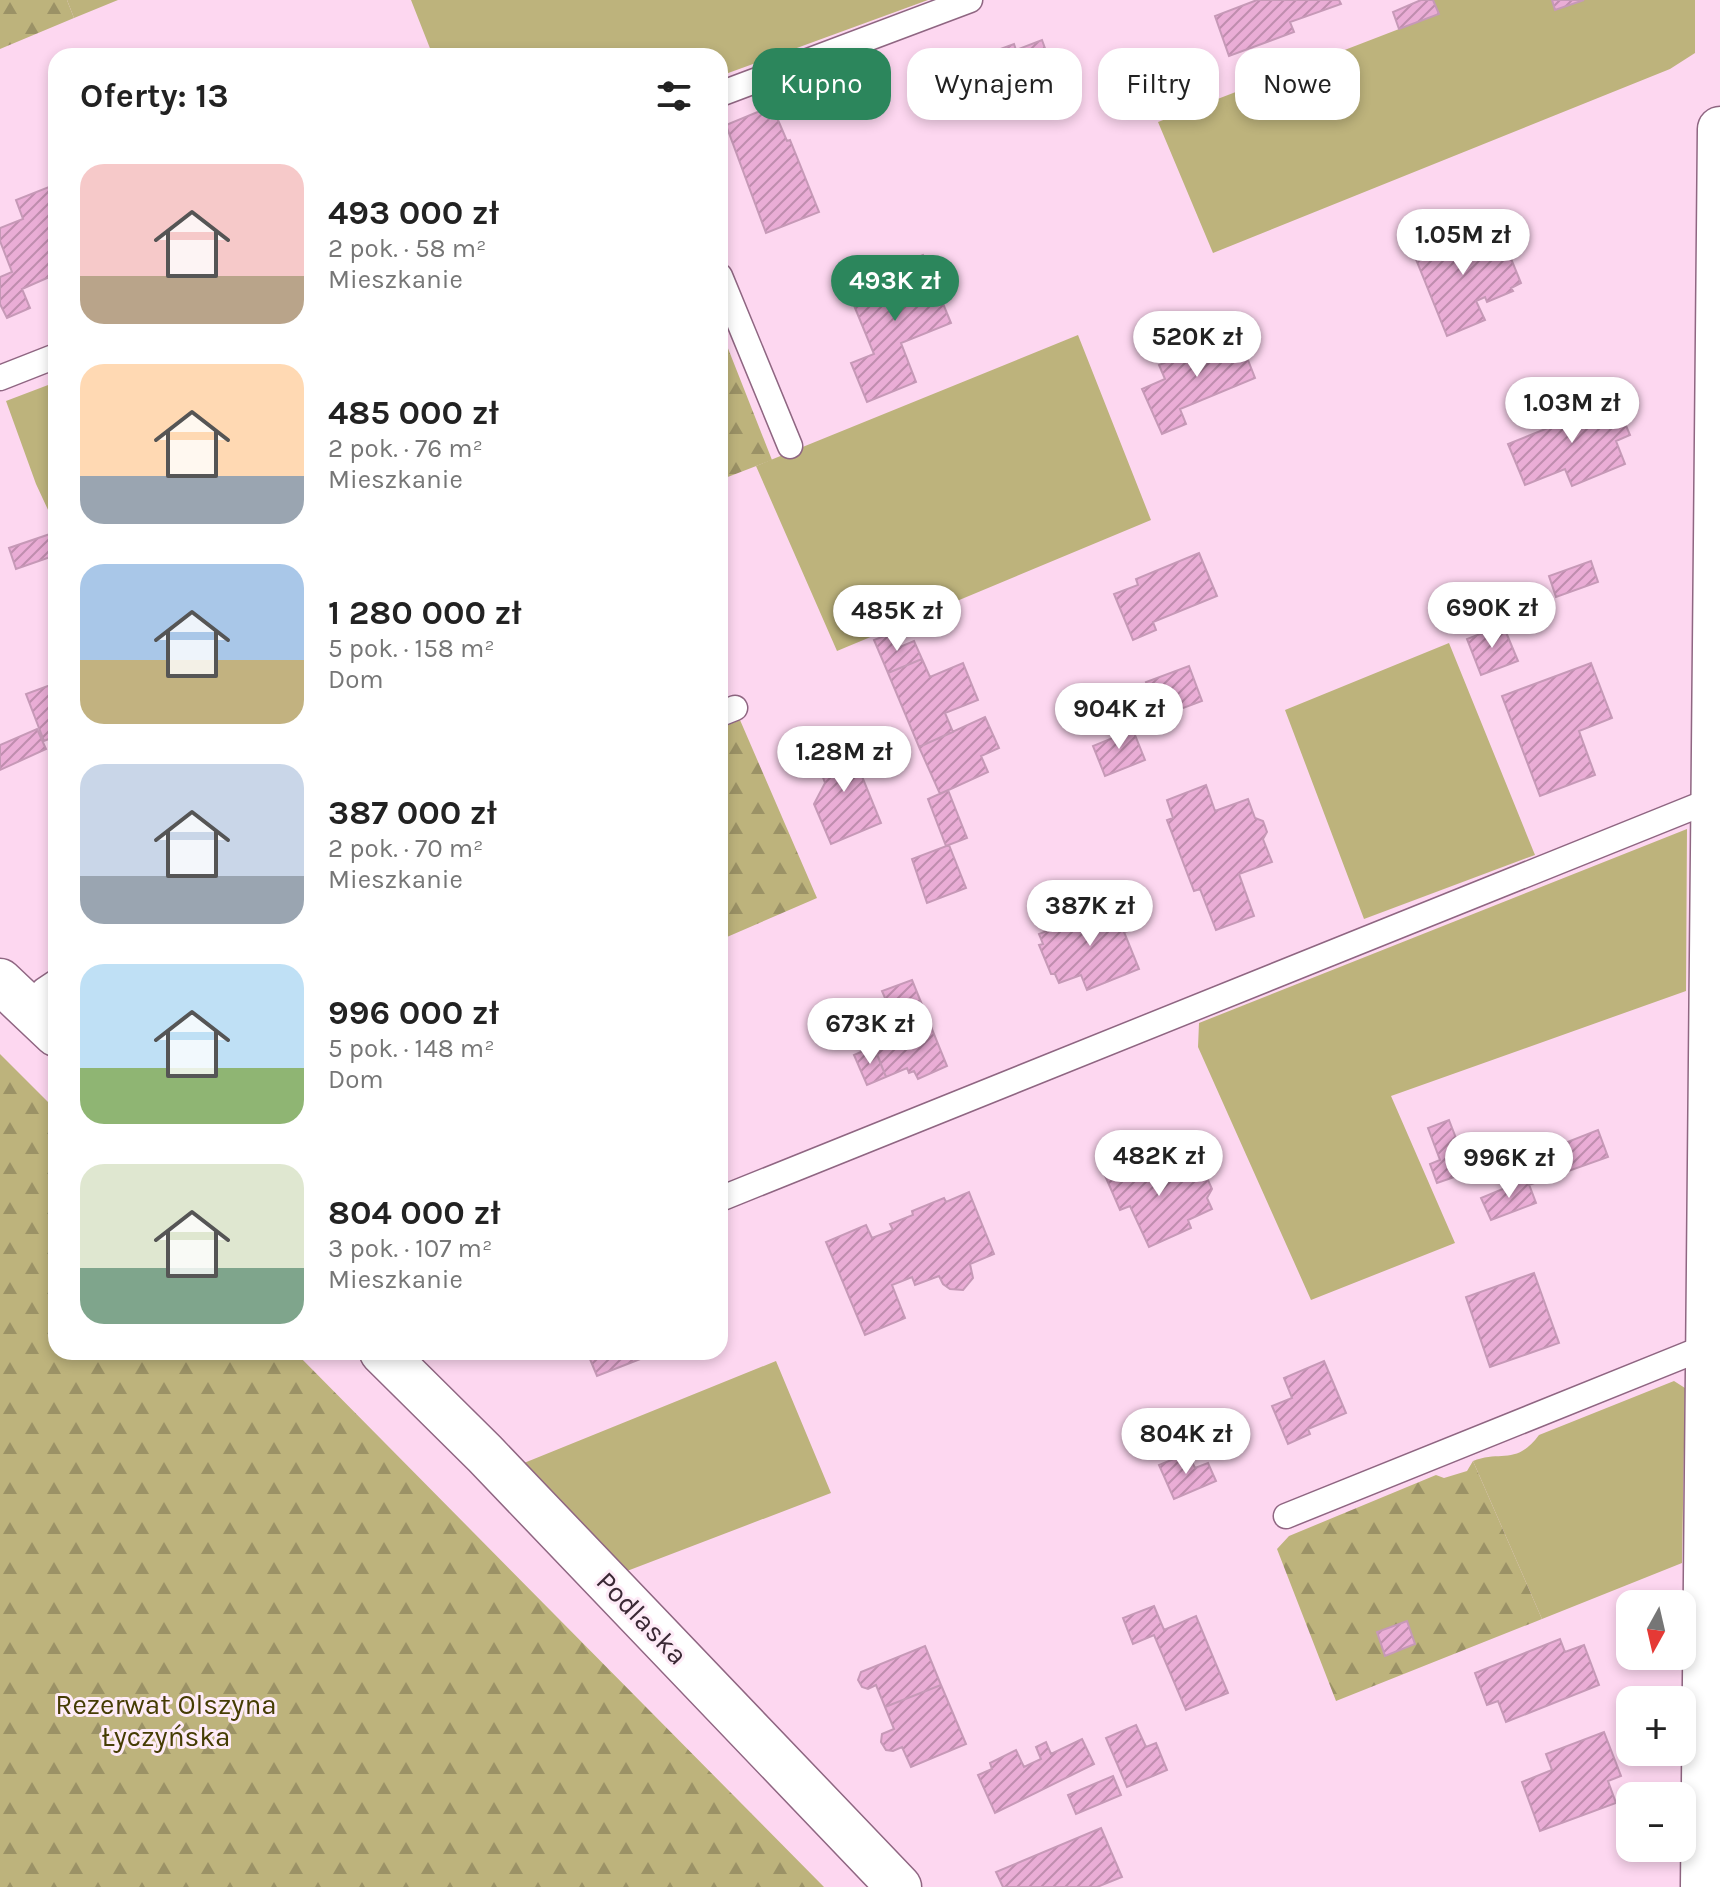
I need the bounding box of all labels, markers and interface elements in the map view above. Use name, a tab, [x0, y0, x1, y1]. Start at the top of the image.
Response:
chip: Kupno	[752, 48, 891, 120]
chip: Wynajem	[907, 48, 1082, 120]
chip: Filtry	[1098, 48, 1219, 120]
chip: Nowe	[1235, 48, 1360, 120]
icon: filters	[652, 74, 696, 118]
text: Oferty: 13	[80, 76, 229, 116]
text: 493 000 zł	[328, 193, 499, 233]
icon: home	[144, 196, 240, 292]
pin: 1.05M zł	[1380, 209, 1546, 277]
text: 1.05M zł	[1415, 219, 1511, 250]
text: 2 pok. · 58 m²	[328, 233, 487, 264]
pin: 493K zł	[821, 255, 969, 323]
text: Mieszkanie	[328, 264, 463, 295]
text: 493K zł	[849, 265, 941, 296]
pin: 520K zł	[1123, 311, 1271, 379]
text: 520K zł	[1151, 321, 1243, 352]
pin: 1.03M zł	[1489, 377, 1655, 445]
text: 1.03M zł	[1523, 387, 1621, 418]
text: 485 000 zł	[328, 393, 499, 433]
icon: home	[144, 396, 240, 492]
text: 2 pok. · 76 m²	[328, 433, 483, 464]
text: Mieszkanie	[328, 464, 463, 495]
pin: 690K zł	[1418, 582, 1566, 650]
pin: 485K zł	[823, 585, 971, 653]
text: 690K zł	[1446, 592, 1538, 623]
text: 1 280 000 zł	[328, 593, 522, 633]
text: 485K zł	[851, 595, 943, 626]
icon: home	[144, 596, 240, 692]
text: 5 pok. · 158 m²	[328, 633, 495, 664]
text: Dom	[328, 664, 384, 695]
pin: 904K zł	[1045, 683, 1193, 751]
text: 904K zł	[1073, 693, 1165, 724]
pin: 1.28M zł	[761, 726, 927, 794]
text: 1.28M zł	[795, 736, 893, 767]
text: 387 000 zł	[328, 793, 497, 833]
icon: home	[144, 796, 240, 892]
text: 2 pok. · 70 m²	[328, 833, 484, 864]
text: Mieszkanie	[328, 864, 463, 895]
pin: 387K zł	[1016, 880, 1164, 948]
text: 387K zł	[1045, 890, 1135, 921]
text: 996 000 zł	[328, 993, 499, 1033]
icon: home	[144, 996, 240, 1092]
pin: 673K zł	[796, 998, 944, 1066]
text: 673K zł	[825, 1008, 915, 1039]
text: 5 pok. · 148 m²	[328, 1033, 495, 1064]
text: Dom	[328, 1064, 384, 1095]
pin: 482K zł	[1085, 1130, 1233, 1198]
pin: 996K zł	[1435, 1132, 1583, 1200]
text: 482K zł	[1113, 1140, 1205, 1171]
text: 996K zł	[1463, 1142, 1555, 1173]
text: 804 000 zł	[328, 1193, 501, 1233]
icon: home	[144, 1196, 240, 1292]
text: 3 pok. · 107 m²	[328, 1233, 492, 1264]
text: Mieszkanie	[328, 1264, 463, 1295]
pin: 804K zł	[1112, 1408, 1260, 1476]
text: 804K zł	[1139, 1418, 1233, 1449]
street label: Podlaska	[590, 1565, 694, 1671]
north arrow	[1616, 1590, 1696, 1670]
map controls	[1616, 1590, 1696, 1862]
button: +	[1616, 1686, 1696, 1766]
park label: Rezerwat Olszyna Łyczyńska	[55, 1688, 277, 1753]
button: −	[1616, 1782, 1696, 1862]

